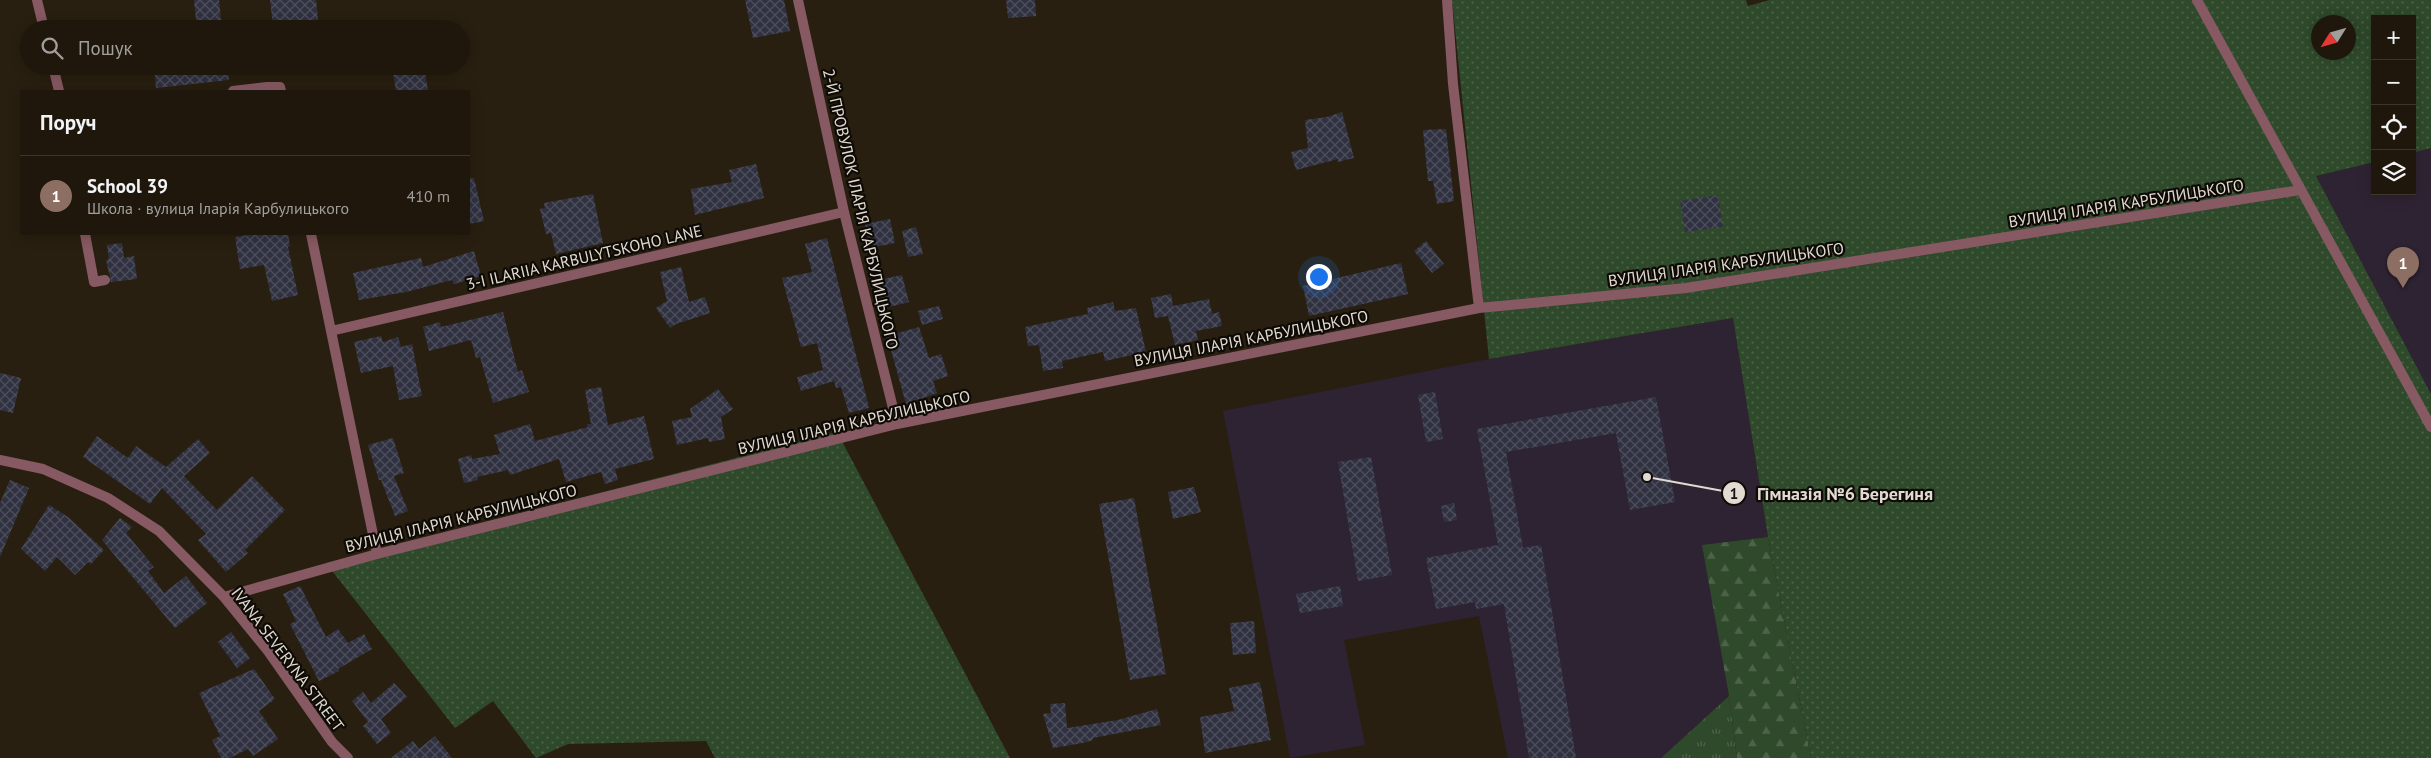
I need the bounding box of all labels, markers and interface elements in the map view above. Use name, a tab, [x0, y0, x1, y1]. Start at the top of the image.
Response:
north arrow	[2311, 15, 2356, 60]
map controls	[2371, 15, 2416, 195]
button: +	[2371, 15, 2416, 60]
search box	[20, 20, 470, 75]
icon: search	[38, 34, 66, 62]
text: Пошук	[78, 36, 133, 60]
button: −	[2371, 60, 2416, 105]
street label: 2-Й ПРОВУЛОК ІЛАРІЯ КАРБУЛИЦЬКОГО	[819, 67, 903, 351]
button: locate	[2371, 105, 2416, 150]
text: Поруч	[40, 109, 96, 136]
button: layers	[2371, 150, 2416, 195]
text: School 39	[87, 174, 168, 198]
street label: ВУЛИЦЯ ІЛАРІЯ КАРБУЛИЦЬКОГО	[2007, 175, 2245, 231]
text: 1	[51, 186, 61, 206]
text: 410 m	[407, 186, 450, 206]
text: Школа · вулиця Іларія Карбулицького	[87, 198, 349, 218]
street label: 3-I ILARIIA KARBULYTSKOHO LANE	[464, 220, 704, 294]
street label: ВУЛИЦЯ ІЛАРІЯ КАРБУЛИЦЬКОГО	[1607, 238, 1845, 290]
pin: 1	[2387, 247, 2419, 288]
your location	[1306, 264, 1332, 290]
street label: ВУЛИЦЯ ІЛАРІЯ КАРБУЛИЦЬКОГО	[1132, 305, 1370, 371]
street label: ВУЛИЦЯ ІЛАРІЯ КАРБУЛИЦЬКОГО	[736, 385, 972, 459]
callout: Гімназія №6 Берегиня	[1722, 477, 1943, 510]
street label: ВУЛИЦЯ ІЛАРІЯ КАРБУЛИЦЬКОГО	[343, 480, 579, 556]
text: Гімназія №6 Берегиня	[1757, 482, 1933, 505]
text: 1	[1730, 484, 1738, 503]
street label: IVANA SEVERYNA STREET	[227, 583, 349, 735]

